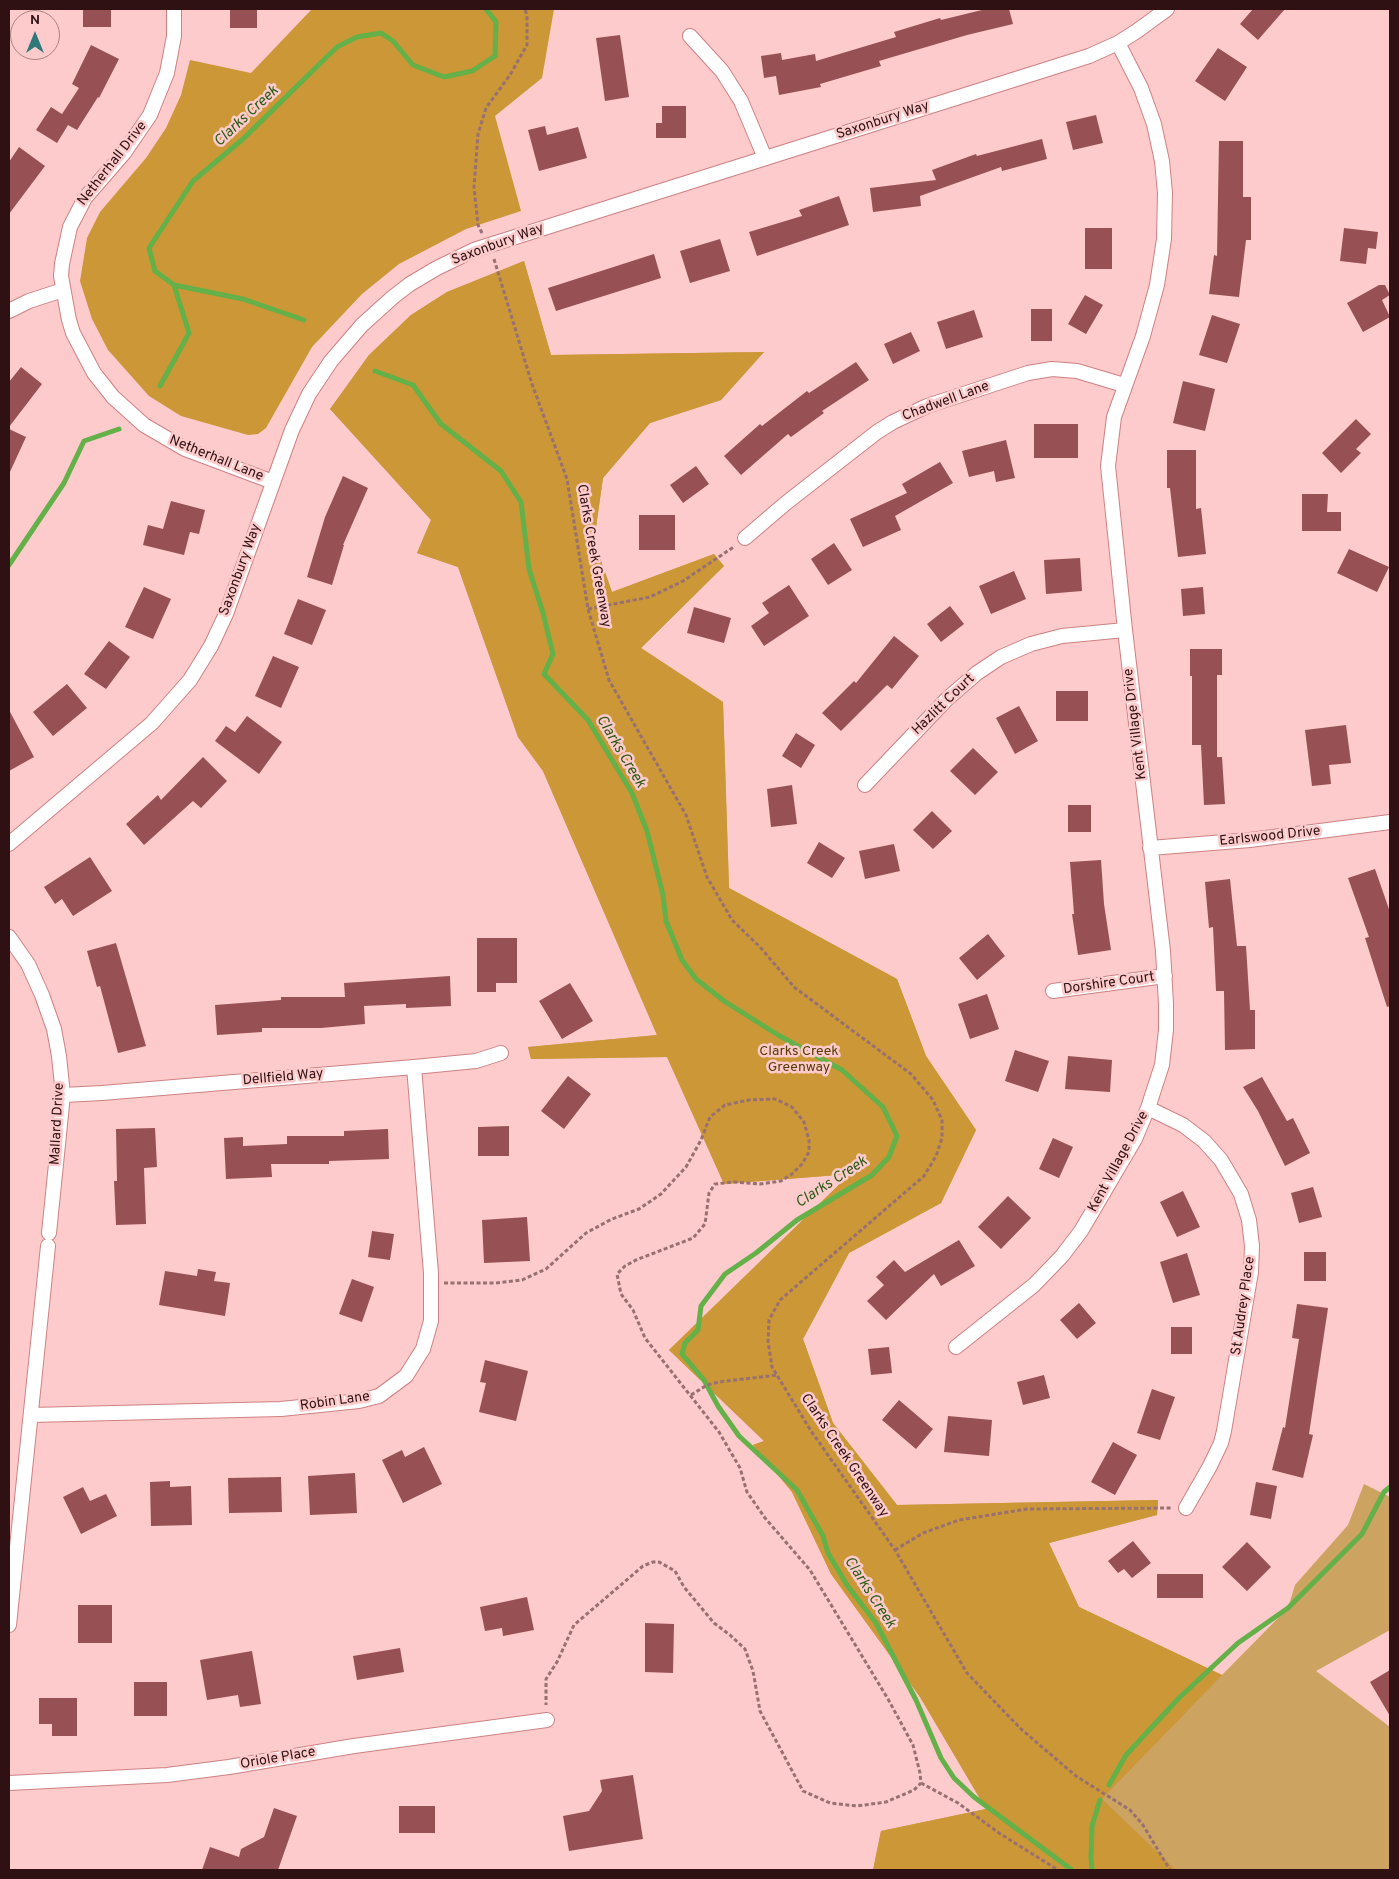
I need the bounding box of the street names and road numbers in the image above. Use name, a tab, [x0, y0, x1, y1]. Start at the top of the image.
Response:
street label: Saxonbury Way	[834, 98, 932, 144]
street label: Netherhall Drive	[75, 118, 151, 210]
street label: Saxonbury Way	[450, 221, 546, 269]
street label: Chadwell Lane	[900, 378, 992, 426]
street label: Netherhall Lane	[166, 432, 266, 486]
street label: Clarks Creek Greenway	[572, 483, 614, 629]
street label: Saxonbury Way	[217, 522, 265, 618]
street label: Kent Village Drive	[1121, 667, 1151, 781]
street label: Hazlitt Court	[909, 671, 979, 739]
street label: Earlswood Drive	[1219, 823, 1321, 851]
street label: Dorshire Court	[1062, 969, 1156, 999]
street label: Dellfield Way	[242, 1066, 324, 1090]
street label: Mallard Drive	[47, 1082, 69, 1166]
street label: Kent Village Drive	[1085, 1109, 1153, 1215]
street label: St Audrey Place	[1229, 1255, 1259, 1357]
street label: Robin Lane	[299, 1389, 371, 1415]
street label: Clarks Creek Greenway	[796, 1391, 892, 1521]
street label: Oriole Place	[239, 1744, 317, 1774]

